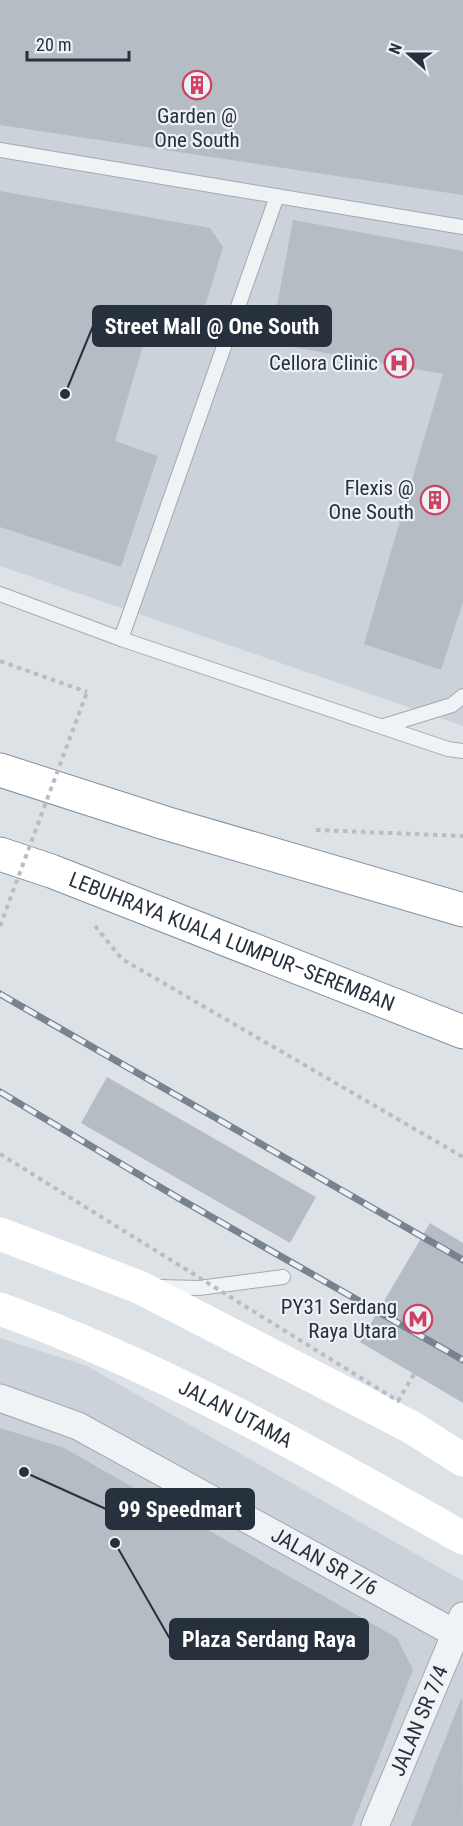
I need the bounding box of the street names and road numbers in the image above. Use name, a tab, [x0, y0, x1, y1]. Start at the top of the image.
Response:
street label: LEBUHRAYA KUALA LUMPUR–SEREMBAN	[66, 867, 398, 1016]
street label: JALAN UTAMA	[175, 1375, 296, 1453]
street label: JALAN SR 7/6	[267, 1523, 382, 1600]
street label: JALAN SR 7/4	[385, 1662, 453, 1780]

